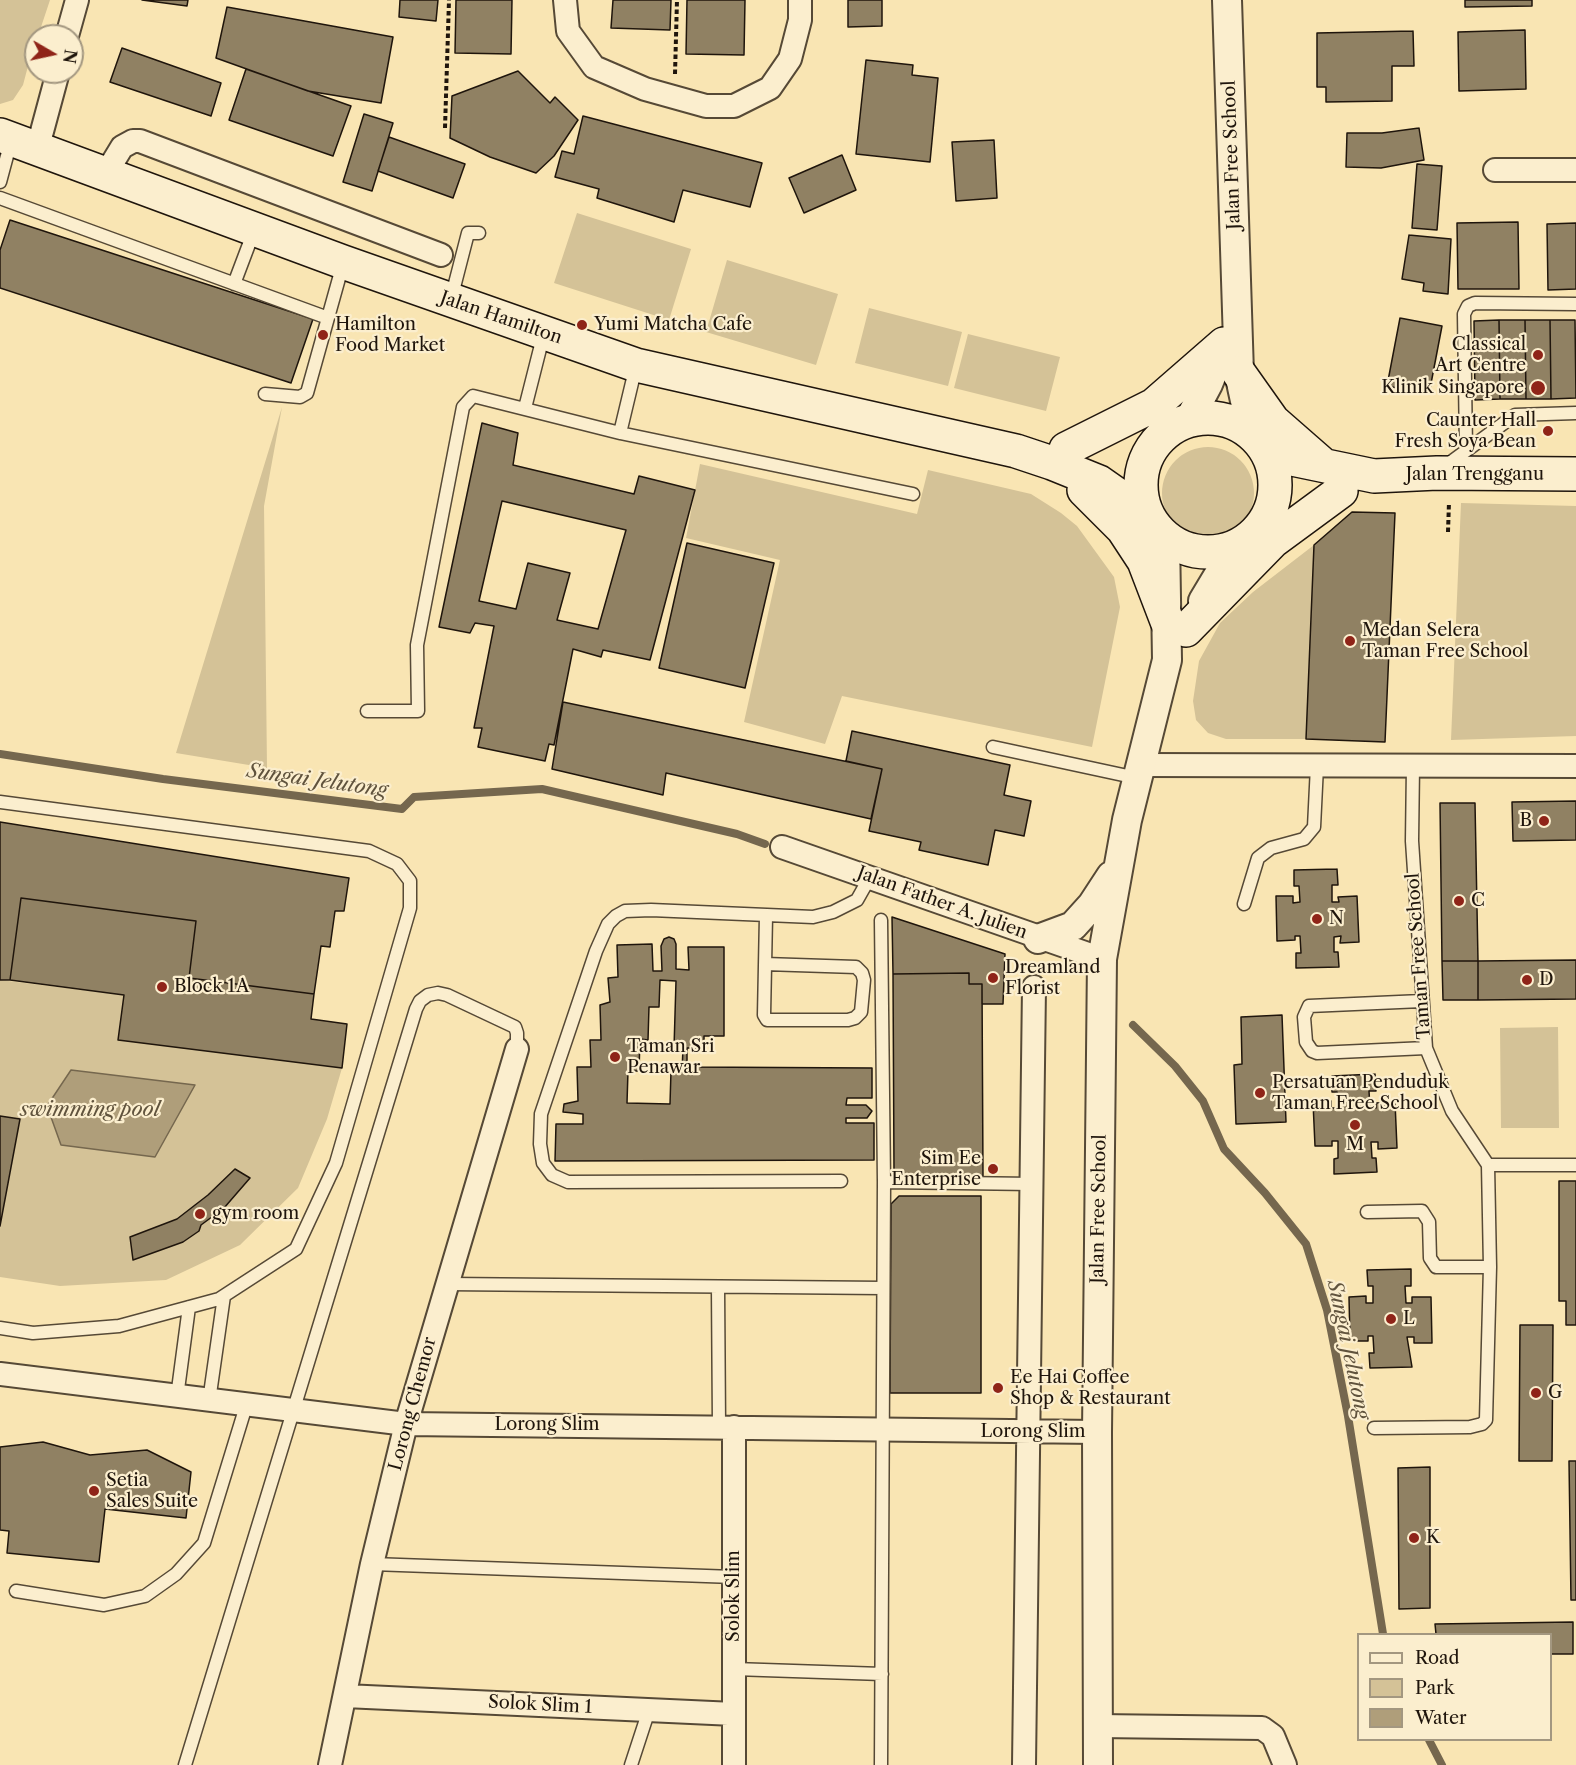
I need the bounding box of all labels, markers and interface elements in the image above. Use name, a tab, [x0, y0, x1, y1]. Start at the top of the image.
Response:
north arrow	[24, 24, 84, 84]
text: N	[59, 48, 81, 65]
street label: Jalan Free School	[1219, 80, 1245, 230]
street label: Jalan Hamilton	[437, 287, 565, 349]
place label: Hamilton Food Market	[335, 314, 445, 356]
place label: Yumi Matcha Cafe	[594, 314, 752, 336]
marker: Yumi Matcha Cafe	[575, 318, 589, 332]
marker: Hamilton Food Market	[316, 328, 330, 342]
place label: Classical Art Centre	[1435, 334, 1526, 376]
marker: Classical Art Centre	[1531, 348, 1545, 362]
place label: Klinik Singapore	[1381, 377, 1524, 399]
marker: Klinik Singapore	[1529, 379, 1547, 397]
place label: Caunter Hall Fresh Soya Bean	[1394, 410, 1536, 452]
marker: Caunter Hall Fresh Soya Bean	[1541, 424, 1555, 438]
street label: Jalan Trengganu	[1406, 464, 1544, 486]
place label: Medan Selera Taman Free School	[1362, 620, 1528, 662]
marker: Medan Selera Taman Free School	[1343, 634, 1357, 648]
water label: Sungai Jelutong	[245, 759, 389, 803]
place label: B	[1519, 810, 1532, 832]
marker: B	[1537, 814, 1551, 828]
street label: Jalan Father A. Julien	[854, 862, 1030, 944]
street label: Taman Free School	[1402, 872, 1436, 1040]
place label: C	[1471, 890, 1485, 912]
marker: C	[1452, 894, 1466, 908]
place label: N	[1329, 908, 1344, 930]
marker: N	[1310, 912, 1324, 926]
place label: Dreamland Florist	[1005, 957, 1100, 1000]
place label: D	[1539, 969, 1554, 991]
marker: Dreamland Florist	[986, 971, 1000, 985]
marker: D	[1520, 973, 1534, 987]
place label: Block 1A	[174, 976, 249, 998]
marker: Block 1A	[155, 980, 169, 994]
place label: Taman Sri Penawar	[627, 1036, 714, 1078]
marker: Taman Sri Penawar	[608, 1050, 622, 1064]
place label: Persatuan Penduduk Taman Free School	[1272, 1072, 1449, 1114]
marker: Persatuan Penduduk Taman Free School	[1253, 1086, 1267, 1100]
water label: swimming pool	[20, 1098, 160, 1122]
marker: M	[1348, 1118, 1362, 1132]
street label: Jalan Free School	[1087, 1134, 1111, 1284]
place label: M	[1346, 1134, 1364, 1156]
place label: Sim Ee Enterprise	[891, 1148, 981, 1190]
marker: Sim Ee Enterprise	[986, 1162, 1000, 1176]
place label: gym room	[212, 1203, 299, 1225]
marker: gym room	[193, 1207, 207, 1221]
water label: Sungai Jelutong	[1322, 1278, 1374, 1422]
place label: L	[1403, 1308, 1415, 1330]
marker: L	[1384, 1312, 1398, 1326]
street label: Lorong Chemor	[385, 1335, 441, 1473]
place label: Ee Hai Coffee Shop & Restaurant	[1010, 1367, 1171, 1410]
marker: Ee Hai Coffee Shop & Restaurant	[991, 1381, 1005, 1395]
place label: G	[1548, 1382, 1562, 1404]
marker: G	[1529, 1386, 1543, 1400]
street label: Lorong Slim	[494, 1414, 600, 1436]
street label: Lorong Slim	[980, 1421, 1086, 1443]
place label: Setia Sales Suite	[106, 1470, 198, 1512]
marker: Setia Sales Suite	[87, 1484, 101, 1498]
place label: K	[1426, 1527, 1440, 1549]
marker: K	[1407, 1531, 1421, 1545]
street label: Solok Slim	[723, 1550, 745, 1642]
legend	[1357, 1633, 1552, 1741]
text: Road	[1415, 1647, 1460, 1669]
text: Park	[1415, 1677, 1454, 1699]
street label: Solok Slim 1	[487, 1691, 593, 1719]
text: Water	[1415, 1707, 1467, 1729]

